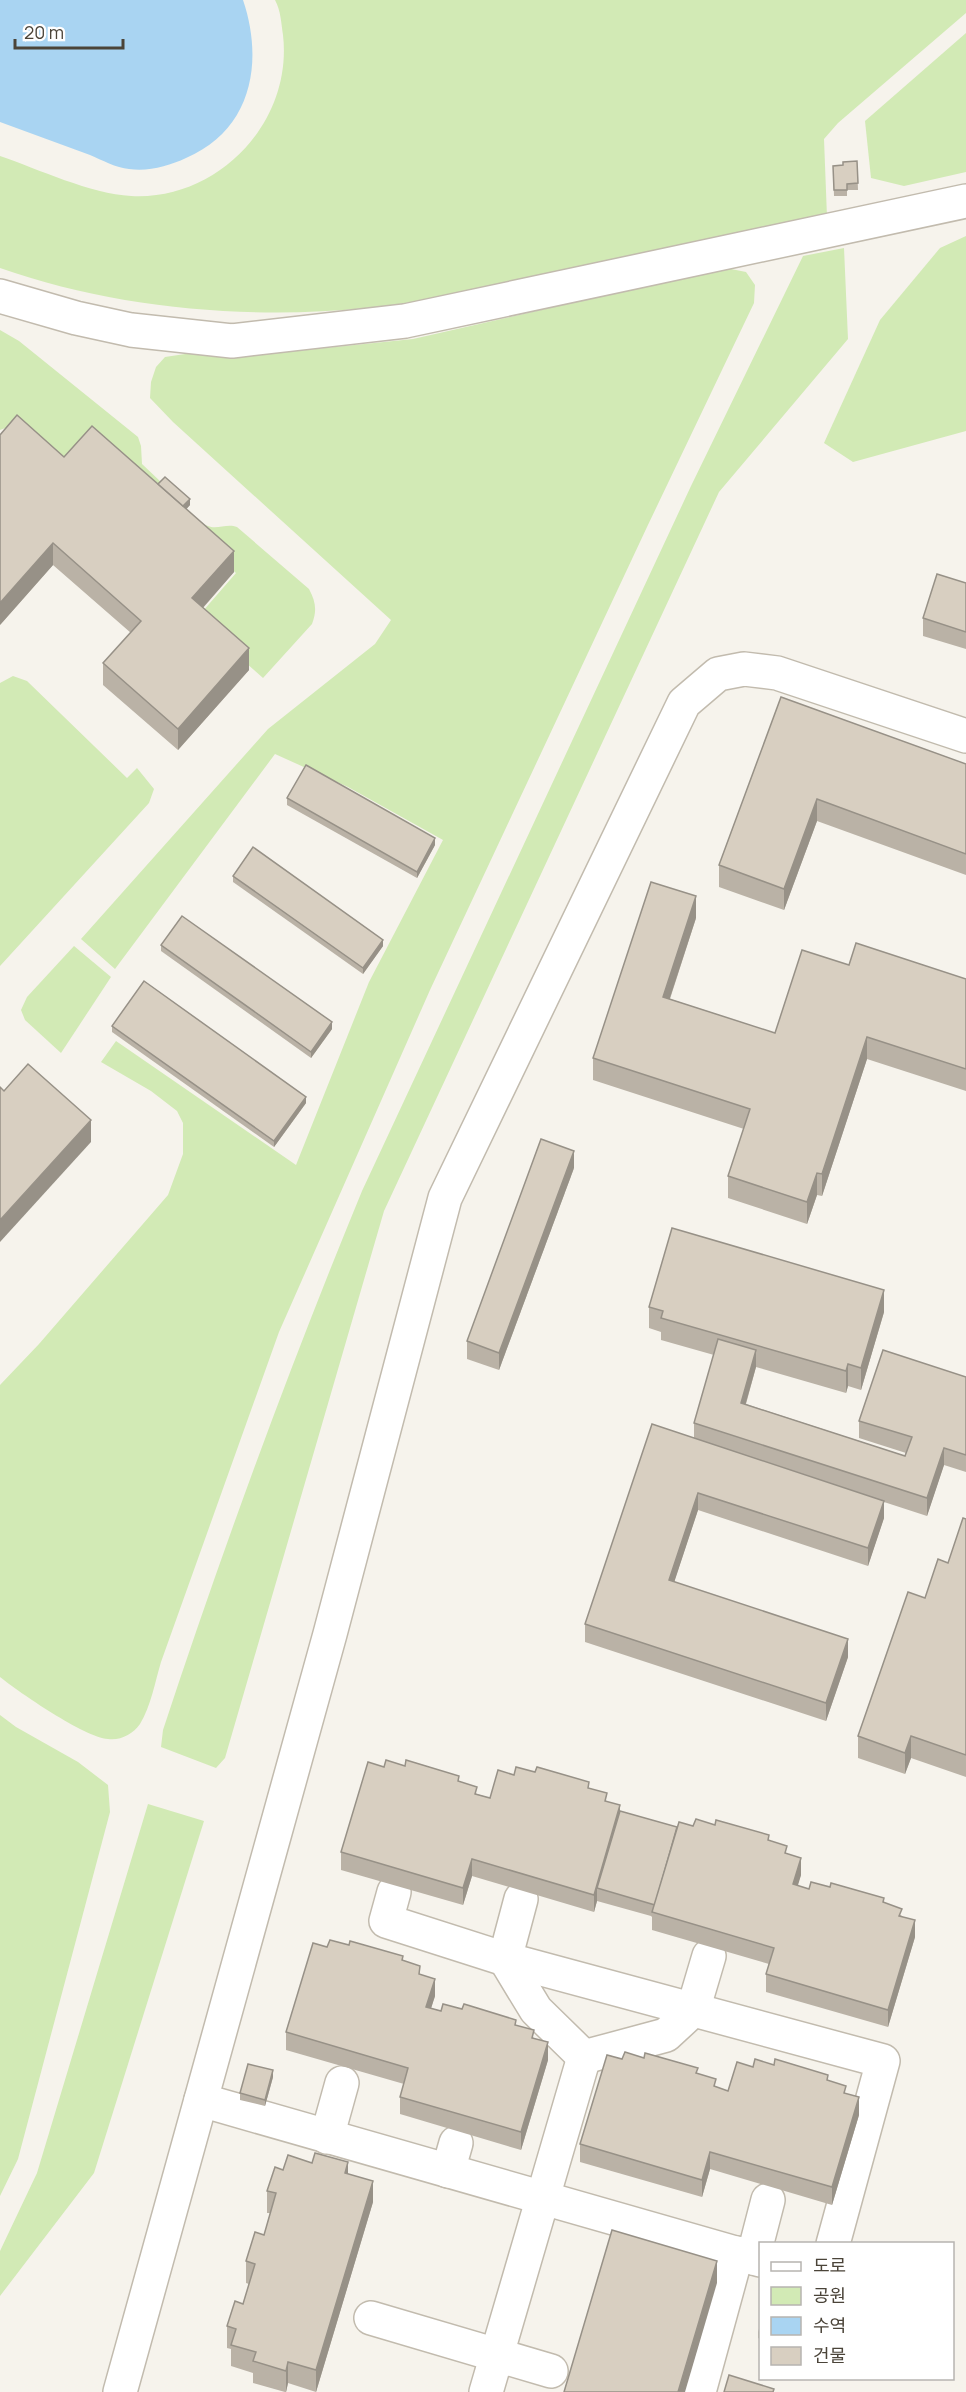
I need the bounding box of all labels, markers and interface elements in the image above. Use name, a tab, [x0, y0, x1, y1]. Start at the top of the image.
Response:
scale bar	[15, 12, 123, 50]
text: 20 m	[24, 20, 64, 44]
legend	[759, 2242, 954, 2380]
text: 도로	[813, 2253, 846, 2277]
text: 공원	[813, 2283, 846, 2307]
text: 수역	[813, 2313, 846, 2337]
text: 건물	[813, 2343, 846, 2367]

